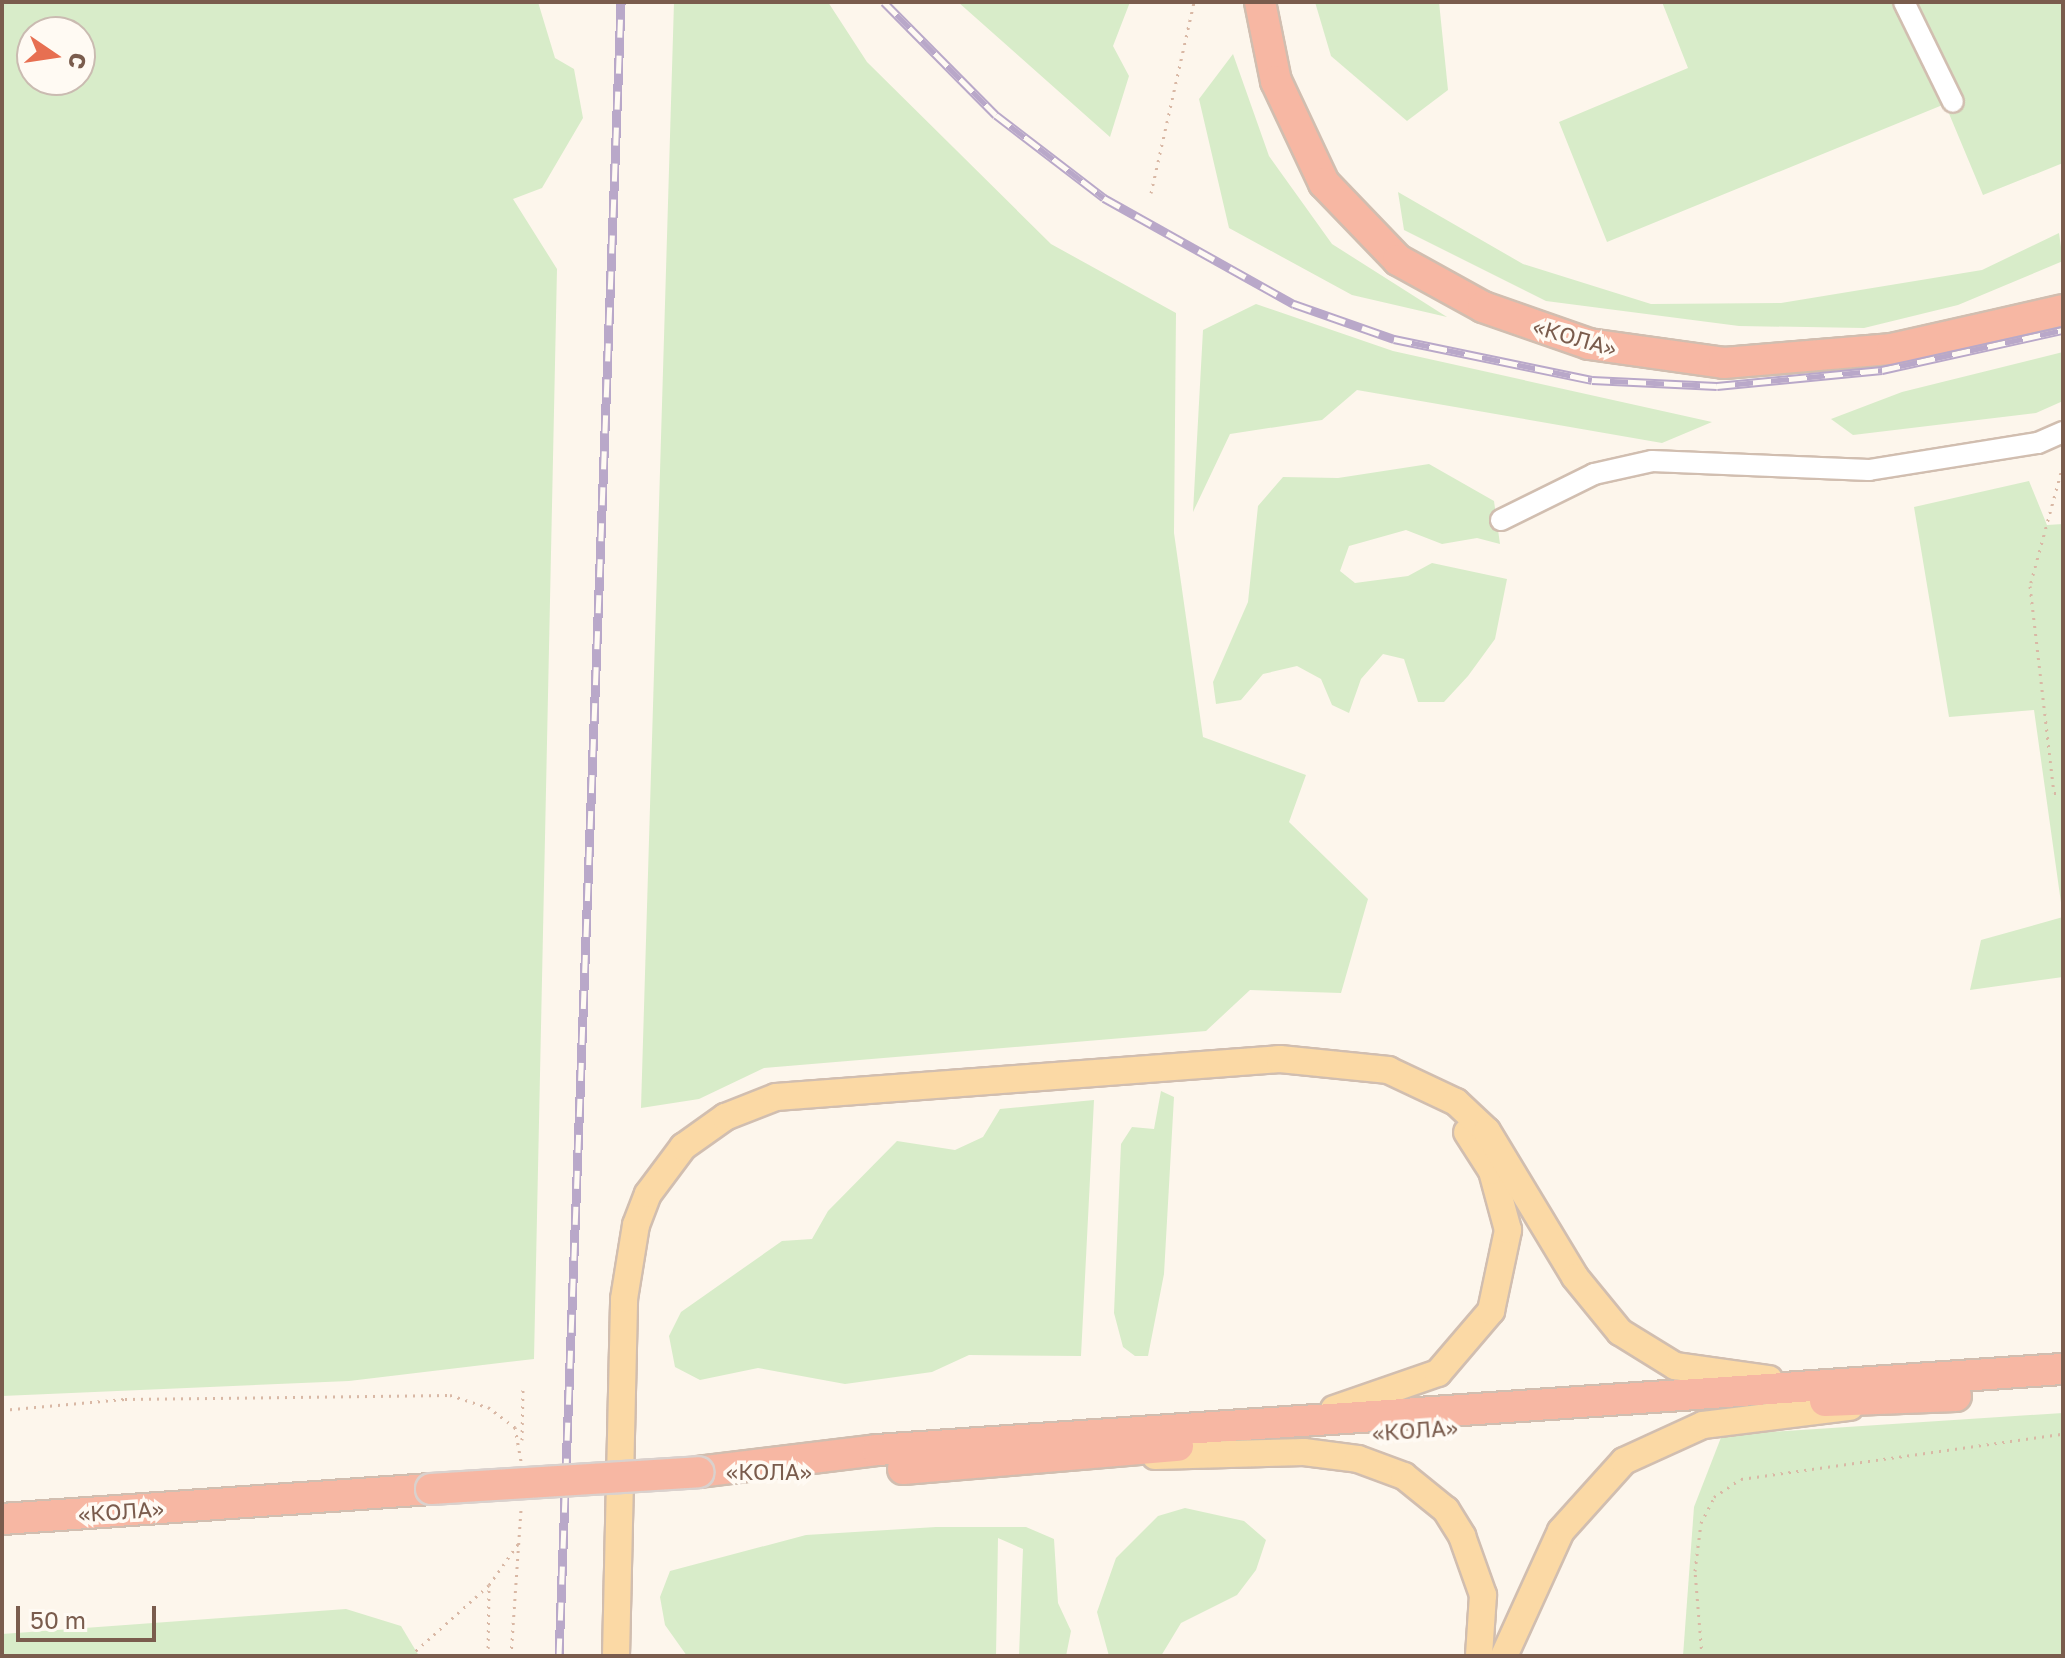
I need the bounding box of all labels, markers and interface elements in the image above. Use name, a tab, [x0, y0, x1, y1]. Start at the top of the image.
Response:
north arrow	[16, 16, 96, 96]
text: С	[63, 50, 93, 72]
street label: «КОЛА»	[1530, 312, 1620, 362]
street label: «КОЛА»	[1371, 1414, 1459, 1446]
street label: «КОЛА»	[726, 1459, 812, 1485]
street label: «КОЛА»	[77, 1495, 165, 1527]
scale bar	[20, 1590, 160, 1640]
text: 50 m	[30, 1605, 86, 1634]

